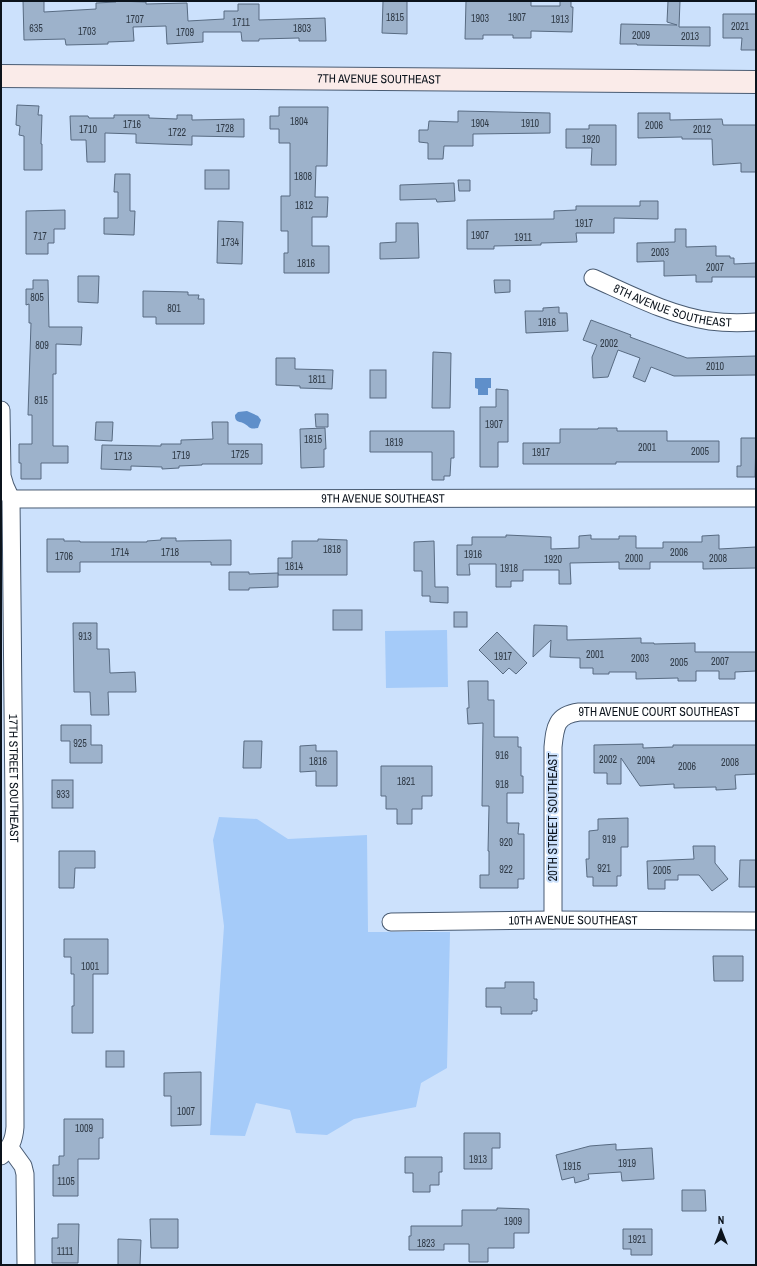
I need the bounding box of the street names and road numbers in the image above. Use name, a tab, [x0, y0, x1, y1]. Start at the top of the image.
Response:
street label: 7TH AVENUE SOUTHEAST	[317, 71, 441, 87]
street label: 8TH AVENUE SOUTHEAST	[611, 280, 732, 331]
street label: 9TH AVENUE SOUTHEAST	[321, 490, 445, 507]
street label: 9TH AVENUE COURT SOUTHEAST	[578, 704, 739, 720]
street label: 17TH STREET SOUTHEAST	[5, 714, 22, 843]
street label: 20TH STREET SOUTHEAST	[545, 753, 561, 881]
street label: 10TH AVENUE SOUTHEAST	[508, 912, 638, 929]

